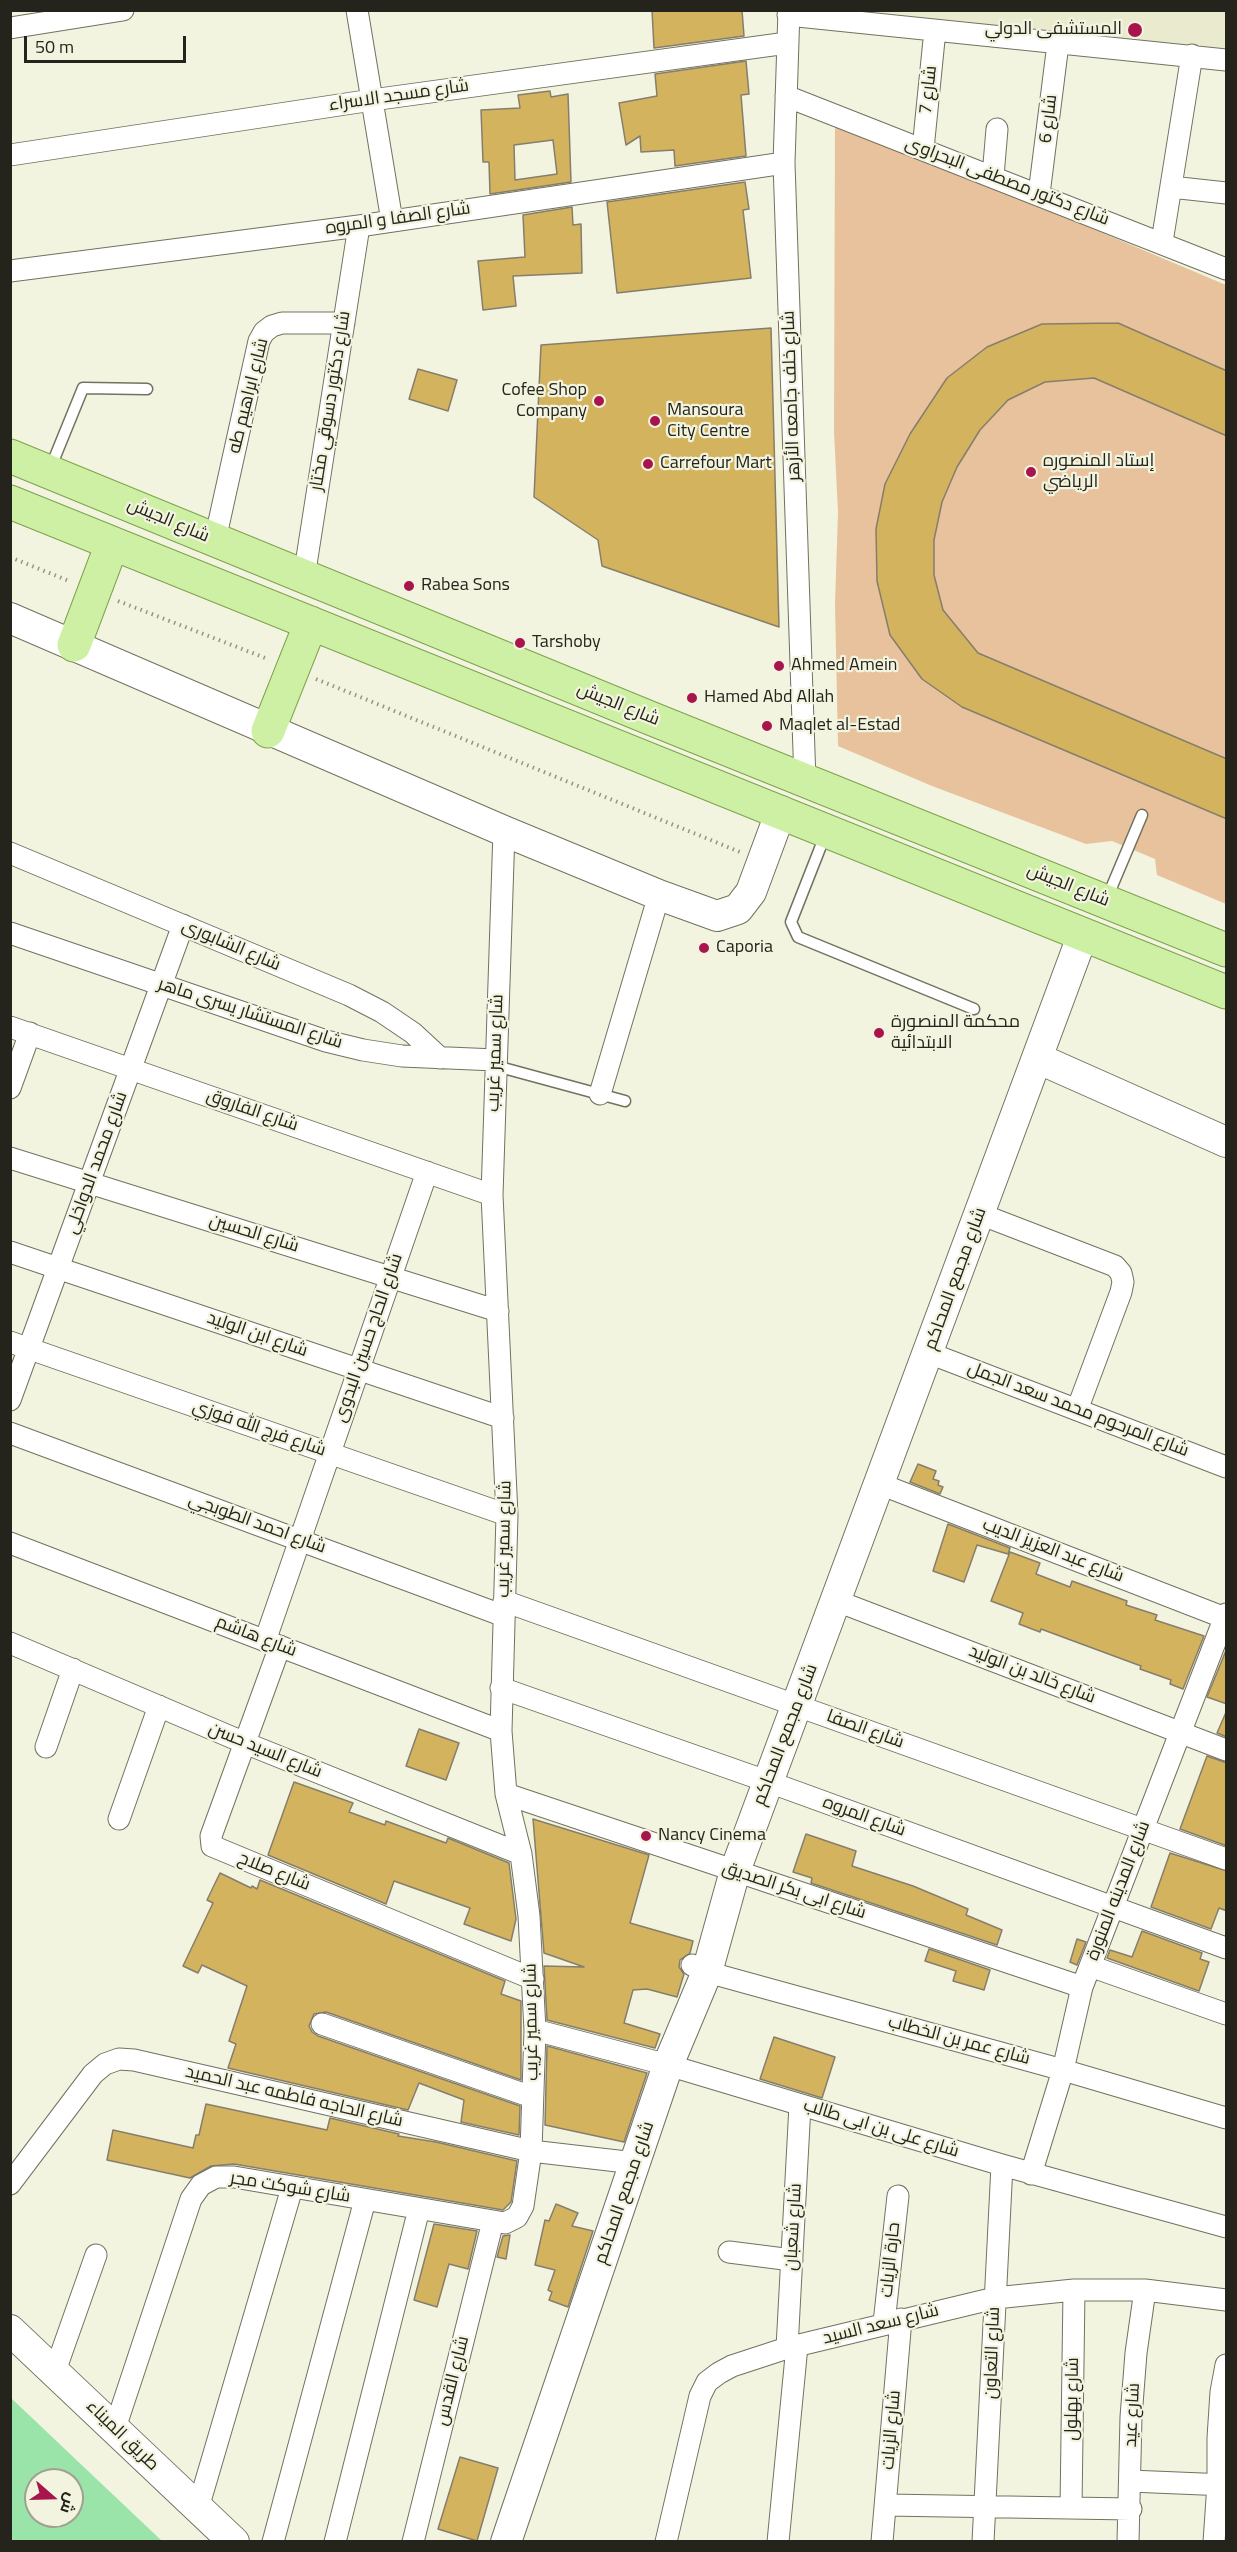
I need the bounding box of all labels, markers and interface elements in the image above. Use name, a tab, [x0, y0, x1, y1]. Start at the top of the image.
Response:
place label: المستشفى الدولي	[985, 19, 1122, 41]
marker: المستشفى الدولي	[1126, 21, 1144, 39]
scale bar	[27, 24, 189, 62]
text: 50 m	[35, 33, 74, 60]
street label: شارع 7	[916, 65, 942, 115]
street label: شارع مسجد الاسراء	[328, 75, 470, 117]
street label: شارع 6	[1035, 93, 1063, 145]
street label: شارع دكتور مصطفى البحراوى	[902, 133, 1112, 231]
street label: شارع الصفا و المروه	[324, 198, 472, 240]
street label: شارع دكتور دسوقي مختار	[306, 309, 356, 493]
street label: شارع خلف جامعه الأزهر	[778, 310, 806, 482]
street label: شارع ابراهيم طه	[224, 336, 274, 456]
place label: Cofee Shop Company	[502, 380, 587, 422]
marker: Cofee Shop Company	[592, 394, 606, 408]
place label: Mansoura City Centre	[667, 400, 749, 442]
marker: Mansoura City Centre	[648, 414, 662, 428]
place label: إستاد المنصوره الرياضي	[1043, 451, 1154, 494]
place label: Carrefour Mart	[660, 453, 772, 475]
marker: Carrefour Mart	[641, 457, 655, 471]
marker: إستاد المنصوره الرياضي	[1024, 465, 1038, 479]
street label: شارع الجيش	[124, 494, 212, 548]
place label: Rabea Sons	[421, 575, 510, 597]
marker: Rabea Sons	[402, 579, 416, 593]
place label: Tarshoby	[532, 632, 601, 654]
marker: Tarshoby	[513, 636, 527, 650]
place label: Ahmed Amein	[791, 655, 897, 677]
marker: Ahmed Amein	[772, 659, 786, 673]
street label: شارع الجيش	[574, 679, 662, 731]
place label: Hamed Abd Allah	[704, 687, 834, 709]
marker: Hamed Abd Allah	[685, 691, 699, 705]
place label: Maqlet al-Estad	[779, 715, 900, 737]
marker: Maqlet al-Estad	[760, 719, 774, 733]
street label: شارع الجيش	[1024, 860, 1112, 912]
street label: شارع الشابورى	[178, 915, 284, 977]
place label: Caporia	[716, 937, 773, 959]
marker: Caporia	[697, 941, 711, 955]
street label: شارع المستشار يسرى ماهر	[155, 974, 345, 1054]
street label: شارع سمير غريب	[483, 994, 509, 1112]
place label: محكمة المنصورة الابتدائية	[891, 1012, 1020, 1054]
marker: محكمة المنصورة الابتدائية	[872, 1026, 886, 1040]
street label: شارع الفاروق	[203, 1085, 301, 1137]
street label: شارع محمد الدواخلي	[61, 1089, 133, 1237]
street label: شارع مجمع المحاكم	[920, 1205, 992, 1353]
street label: شارع الحسين	[206, 1210, 302, 1258]
street label: شارع الحاج حسين البدوى	[330, 1251, 408, 1425]
street label: شارع ابن الوليد	[204, 1308, 310, 1362]
street label: شارع المرحوم محمد سعد الجمل	[964, 1358, 1192, 1462]
street label: شارع فرج الله فوزي	[190, 1396, 328, 1462]
street label: شارع سمير غريب	[493, 1480, 517, 1598]
street label: شارع احمد الطوبجي	[185, 1489, 329, 1559]
street label: شارع عبد العزيز الديب	[979, 1514, 1127, 1588]
street label: شارع هاشم	[212, 1612, 300, 1662]
street label: شارع خالد بن الوليد	[966, 1641, 1098, 1709]
street label: شارع مجمع المحاكم	[749, 1661, 823, 1809]
street label: شارع الصفا	[823, 1706, 907, 1754]
street label: شارع السيد حسن	[205, 1718, 325, 1784]
street label: شارع المروه	[820, 1792, 908, 1842]
street label: شارع المدينه المنورة	[1082, 1818, 1156, 1964]
place label: Nancy Cinema	[658, 1825, 766, 1847]
marker: Nancy Cinema	[639, 1829, 653, 1843]
street label: شارع صلاح	[235, 1848, 313, 1896]
street label: شارع ابى بكر الصديق	[719, 1858, 869, 1924]
street label: شارع سمير غريب	[520, 1963, 544, 2081]
street label: شارع عمر بن الخطاب	[886, 2012, 1032, 2070]
street label: شارع الحاجه فاطمه عبد الحميد	[183, 2061, 405, 2133]
street label: شارع على بن ابى طالب	[801, 2095, 961, 2163]
street label: شارع مجمع المحاكم	[590, 2119, 660, 2267]
street label: شارع شوكت مجر	[228, 2168, 352, 2208]
street label: شارع شعبان	[781, 2183, 807, 2271]
street label: حارة الزيات	[876, 2221, 906, 2299]
street label: شارع سعد السيد	[821, 2300, 941, 2350]
street label: شارع التعاون	[981, 2306, 1005, 2400]
street label: شارع القدس	[431, 2334, 475, 2428]
street label: شارع بهلول	[1061, 2357, 1085, 2441]
street label: شارع عيد	[1121, 2382, 1145, 2448]
street label: شارع الزيات	[878, 2389, 906, 2471]
street label: طريق الميناء	[81, 2396, 163, 2476]
north arrow	[24, 2468, 84, 2528]
text: ش	[54, 2490, 84, 2517]

